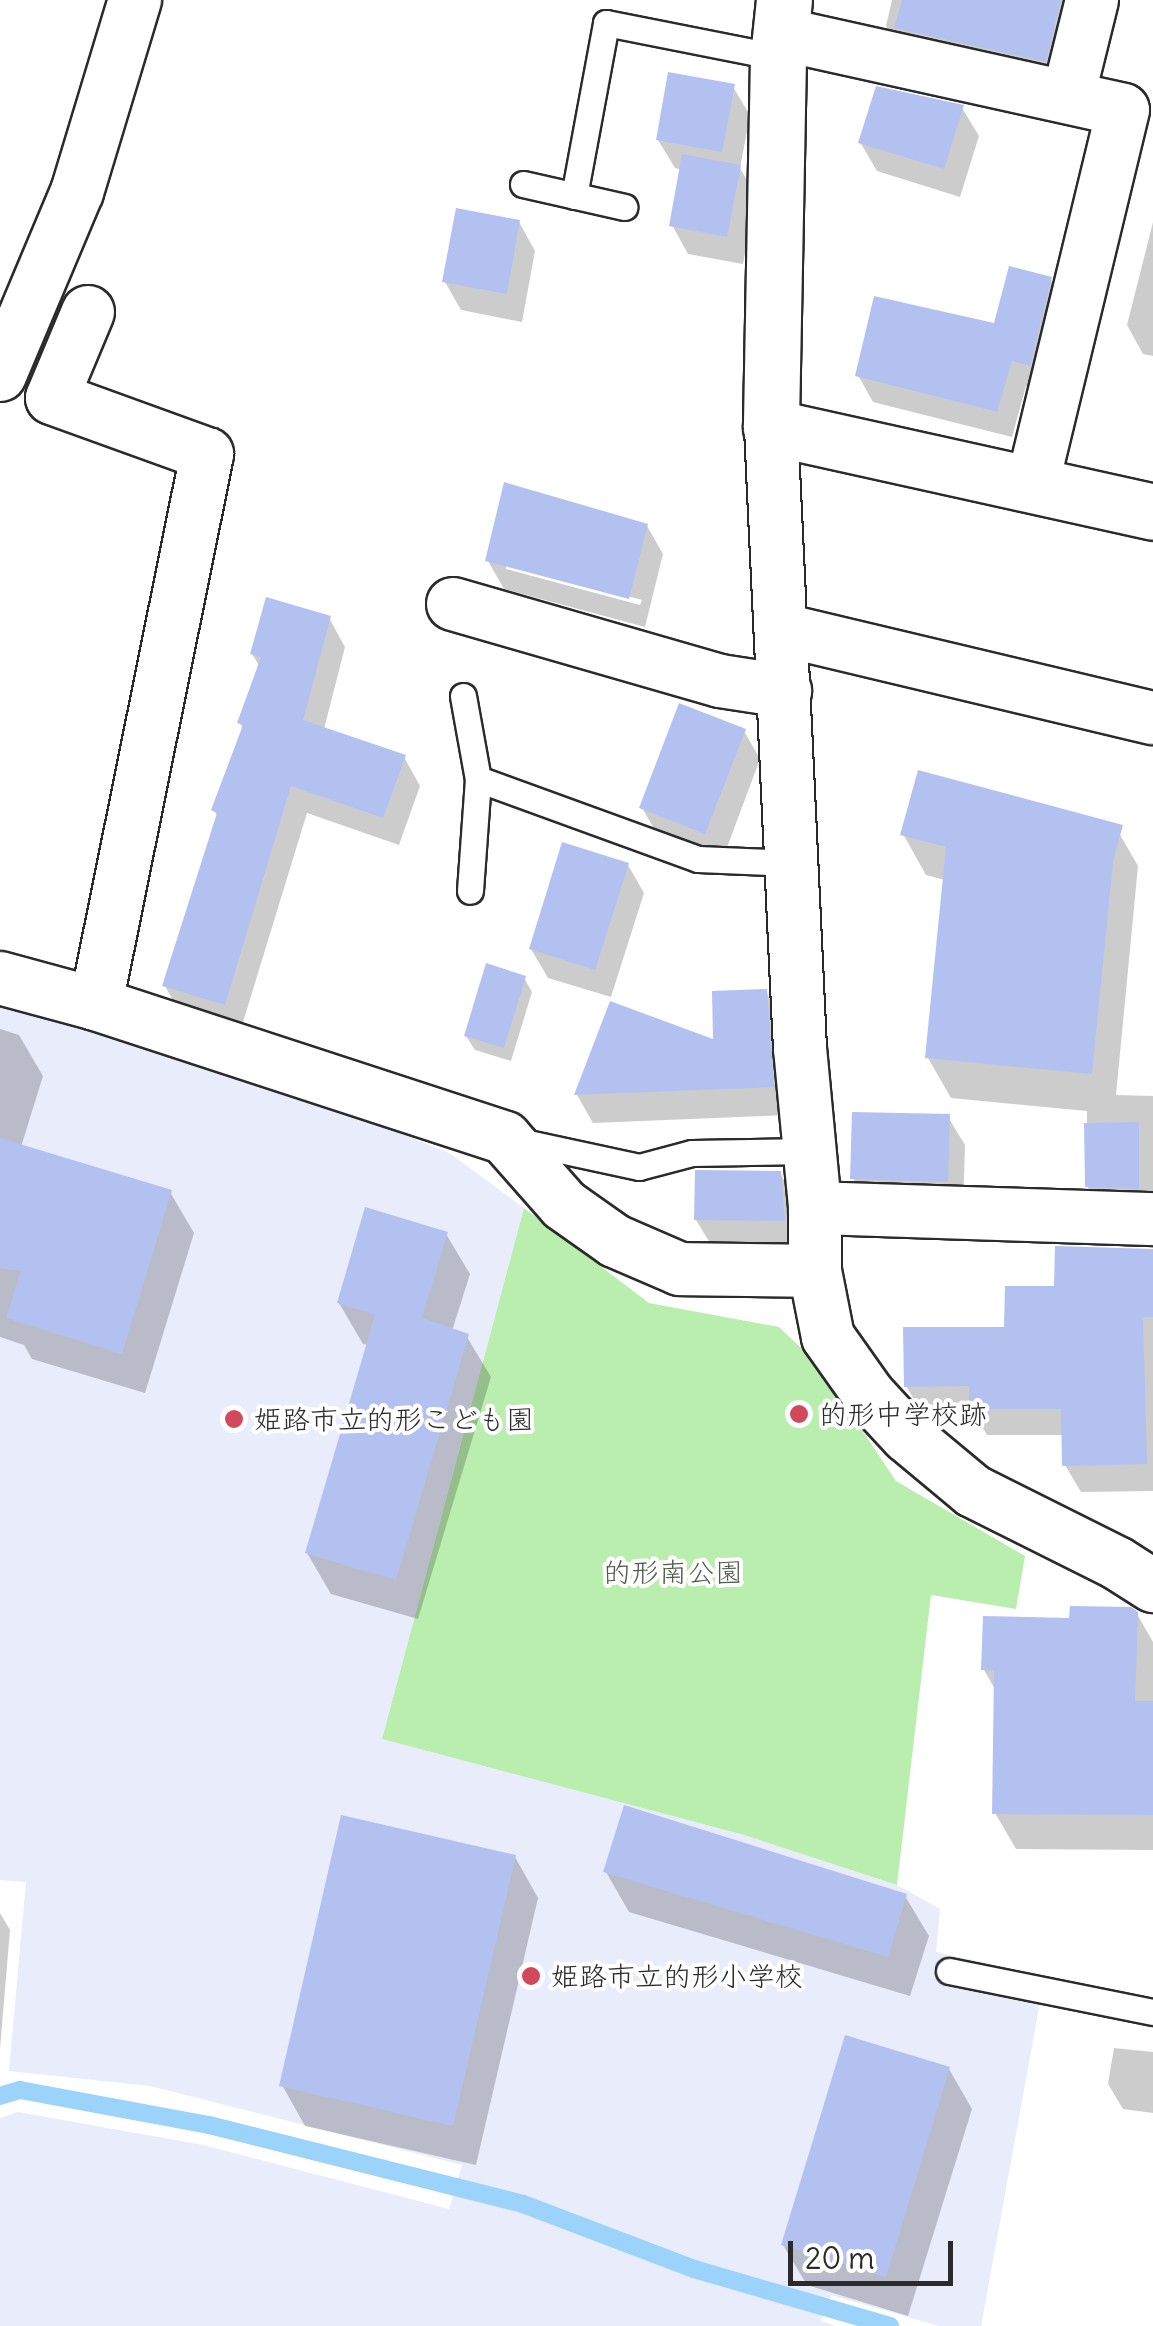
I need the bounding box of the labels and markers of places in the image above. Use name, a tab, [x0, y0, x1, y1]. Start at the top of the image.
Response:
place label: 的形中学校跡	[819, 1397, 987, 1431]
place label: 姫路市立的形こども園	[254, 1402, 534, 1436]
marker: 的形中学校跡	[788, 1403, 810, 1425]
marker: 姫路市立的形こども園	[223, 1408, 245, 1430]
place label: 姫路市立的形小学校	[551, 1959, 803, 1993]
marker: 姫路市立的形小学校	[520, 1965, 542, 1987]

